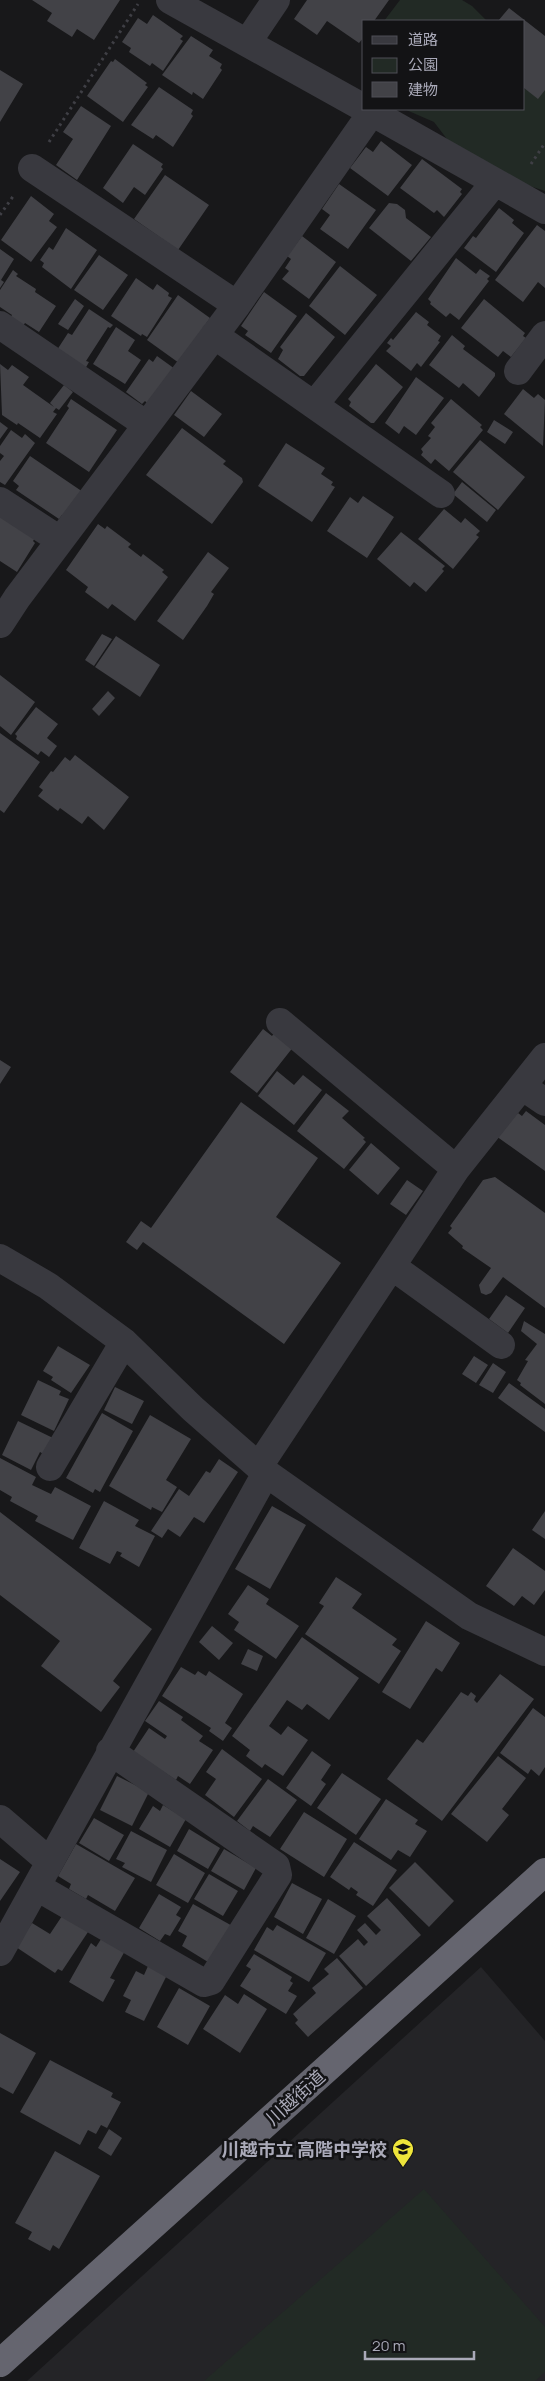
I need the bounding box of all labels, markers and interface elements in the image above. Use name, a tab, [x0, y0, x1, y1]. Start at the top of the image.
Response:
legend	[362, 20, 525, 110]
text: 道路	[408, 29, 438, 50]
text: 公園	[408, 54, 438, 75]
text: 建物	[408, 79, 438, 100]
street label: 川越街道	[260, 2064, 330, 2130]
place label: 川越市立 高階中学校	[221, 2137, 387, 2161]
school or university icon: 川越市立 高階中学校	[391, 2137, 415, 2168]
scale bar	[365, 2328, 474, 2360]
text: 20 m	[372, 2335, 405, 2356]

